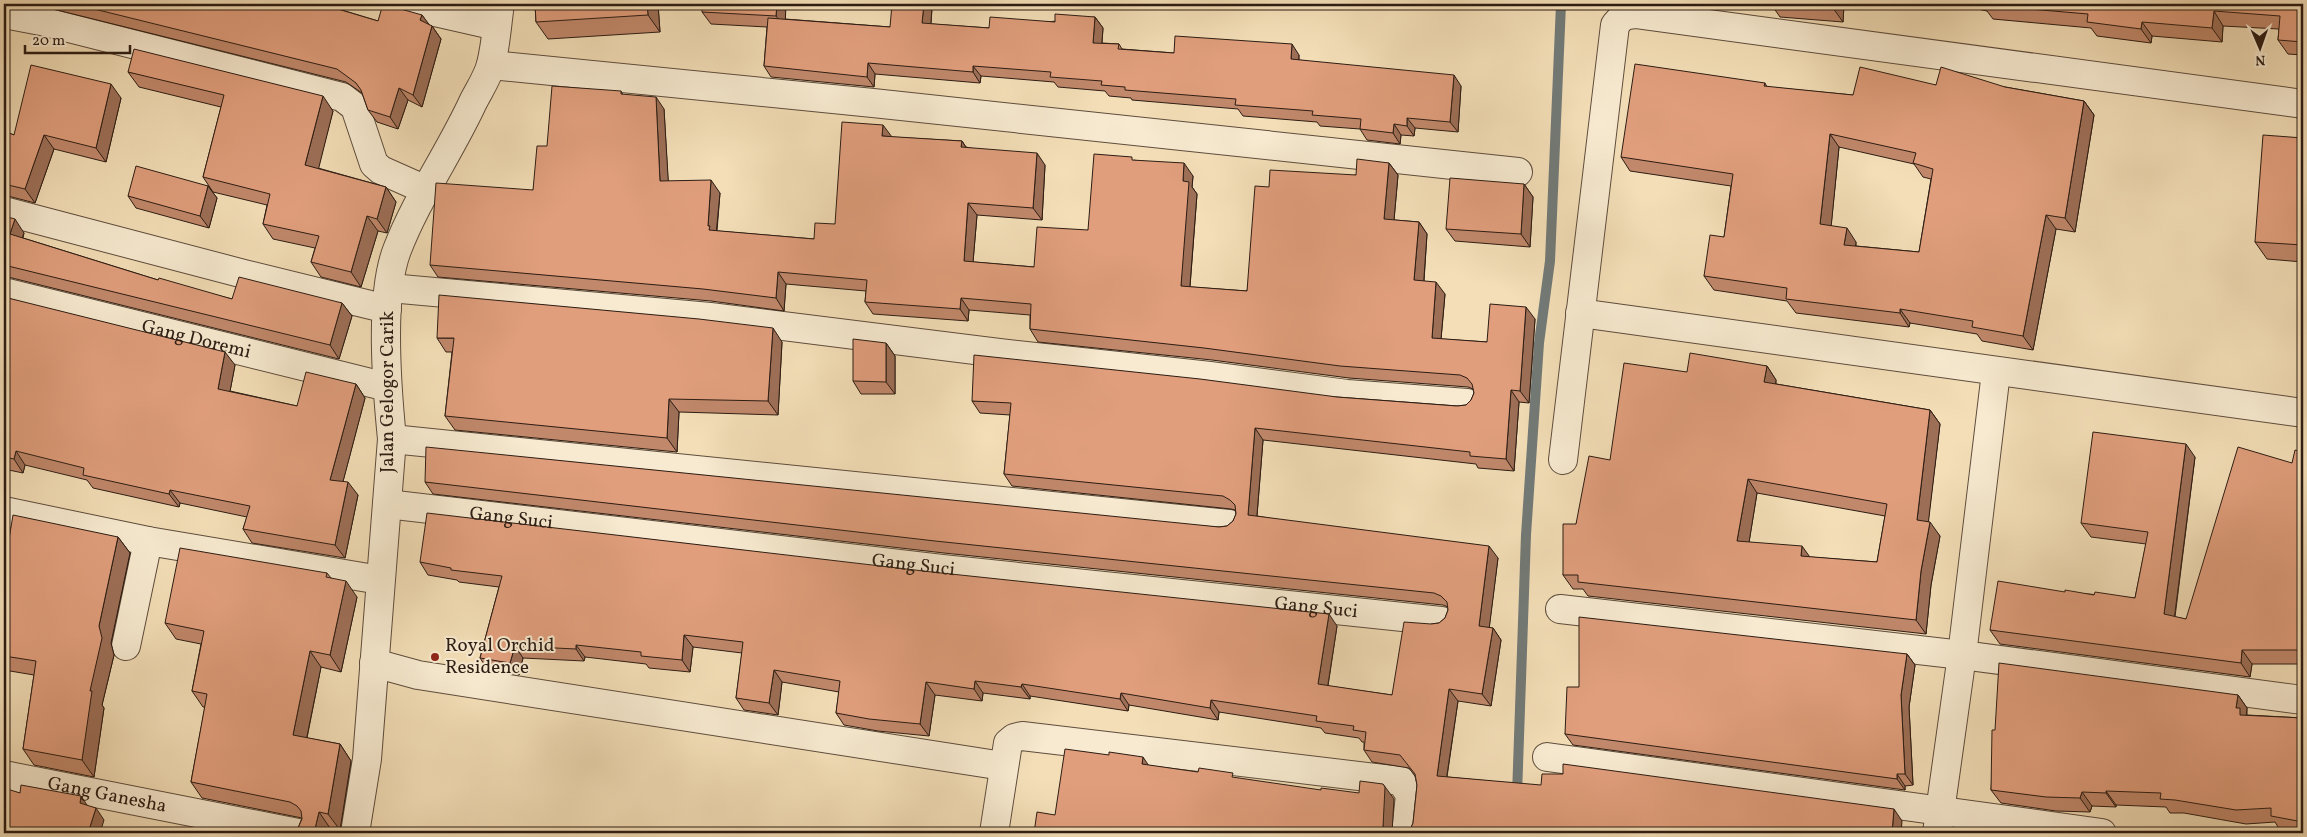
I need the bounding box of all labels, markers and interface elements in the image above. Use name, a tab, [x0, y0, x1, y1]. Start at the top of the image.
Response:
scale bar	[25, 22, 130, 54]
north arrow	[2234, 22, 2284, 72]
text: 20 m	[32, 31, 65, 52]
text: N	[2255, 50, 2266, 69]
street label: Jalan Gelogor Carik	[375, 311, 401, 473]
street label: Gang Doremi	[139, 314, 254, 366]
street label: Gang Suci	[468, 501, 554, 536]
street label: Gang Suci	[870, 548, 957, 583]
street label: Gang Suci	[1273, 591, 1359, 625]
place label: Royal Orchid Residence	[445, 633, 554, 681]
marker: Royal Orchid Residence	[429, 651, 441, 663]
street label: Gang Ganesha	[45, 771, 169, 820]

